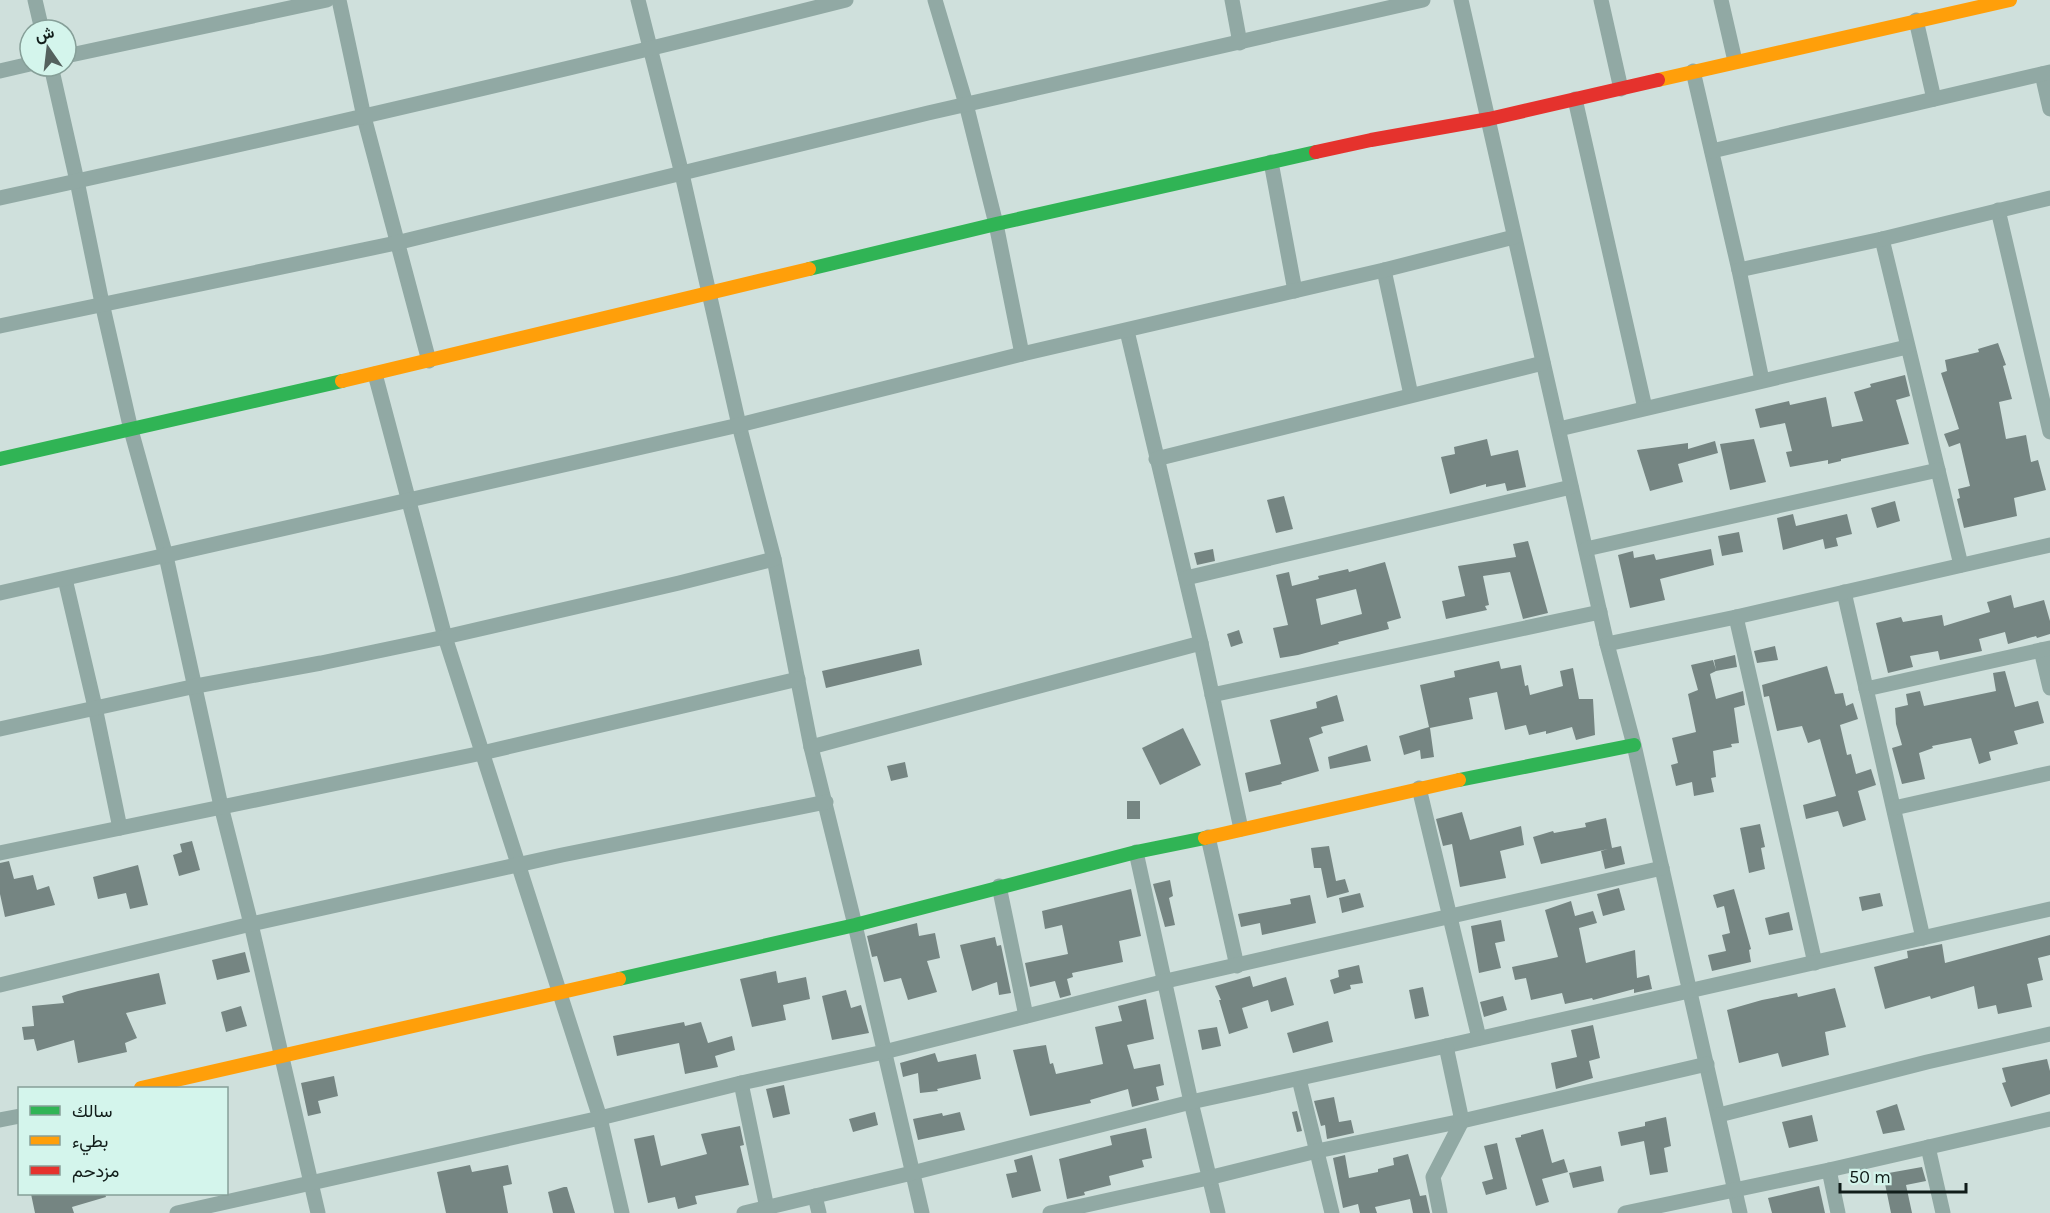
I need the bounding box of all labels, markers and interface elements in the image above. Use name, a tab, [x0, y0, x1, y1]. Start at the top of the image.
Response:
north arrow	[18, 18, 78, 78]
text: ش	[33, 22, 56, 45]
legend	[18, 1087, 228, 1195]
text: سالك	[72, 1100, 112, 1122]
text: بطيء	[72, 1130, 108, 1156]
scale bar	[1840, 1156, 1966, 1194]
text: مزدحم	[72, 1160, 119, 1183]
text: 50 m	[1849, 1166, 1891, 1188]

